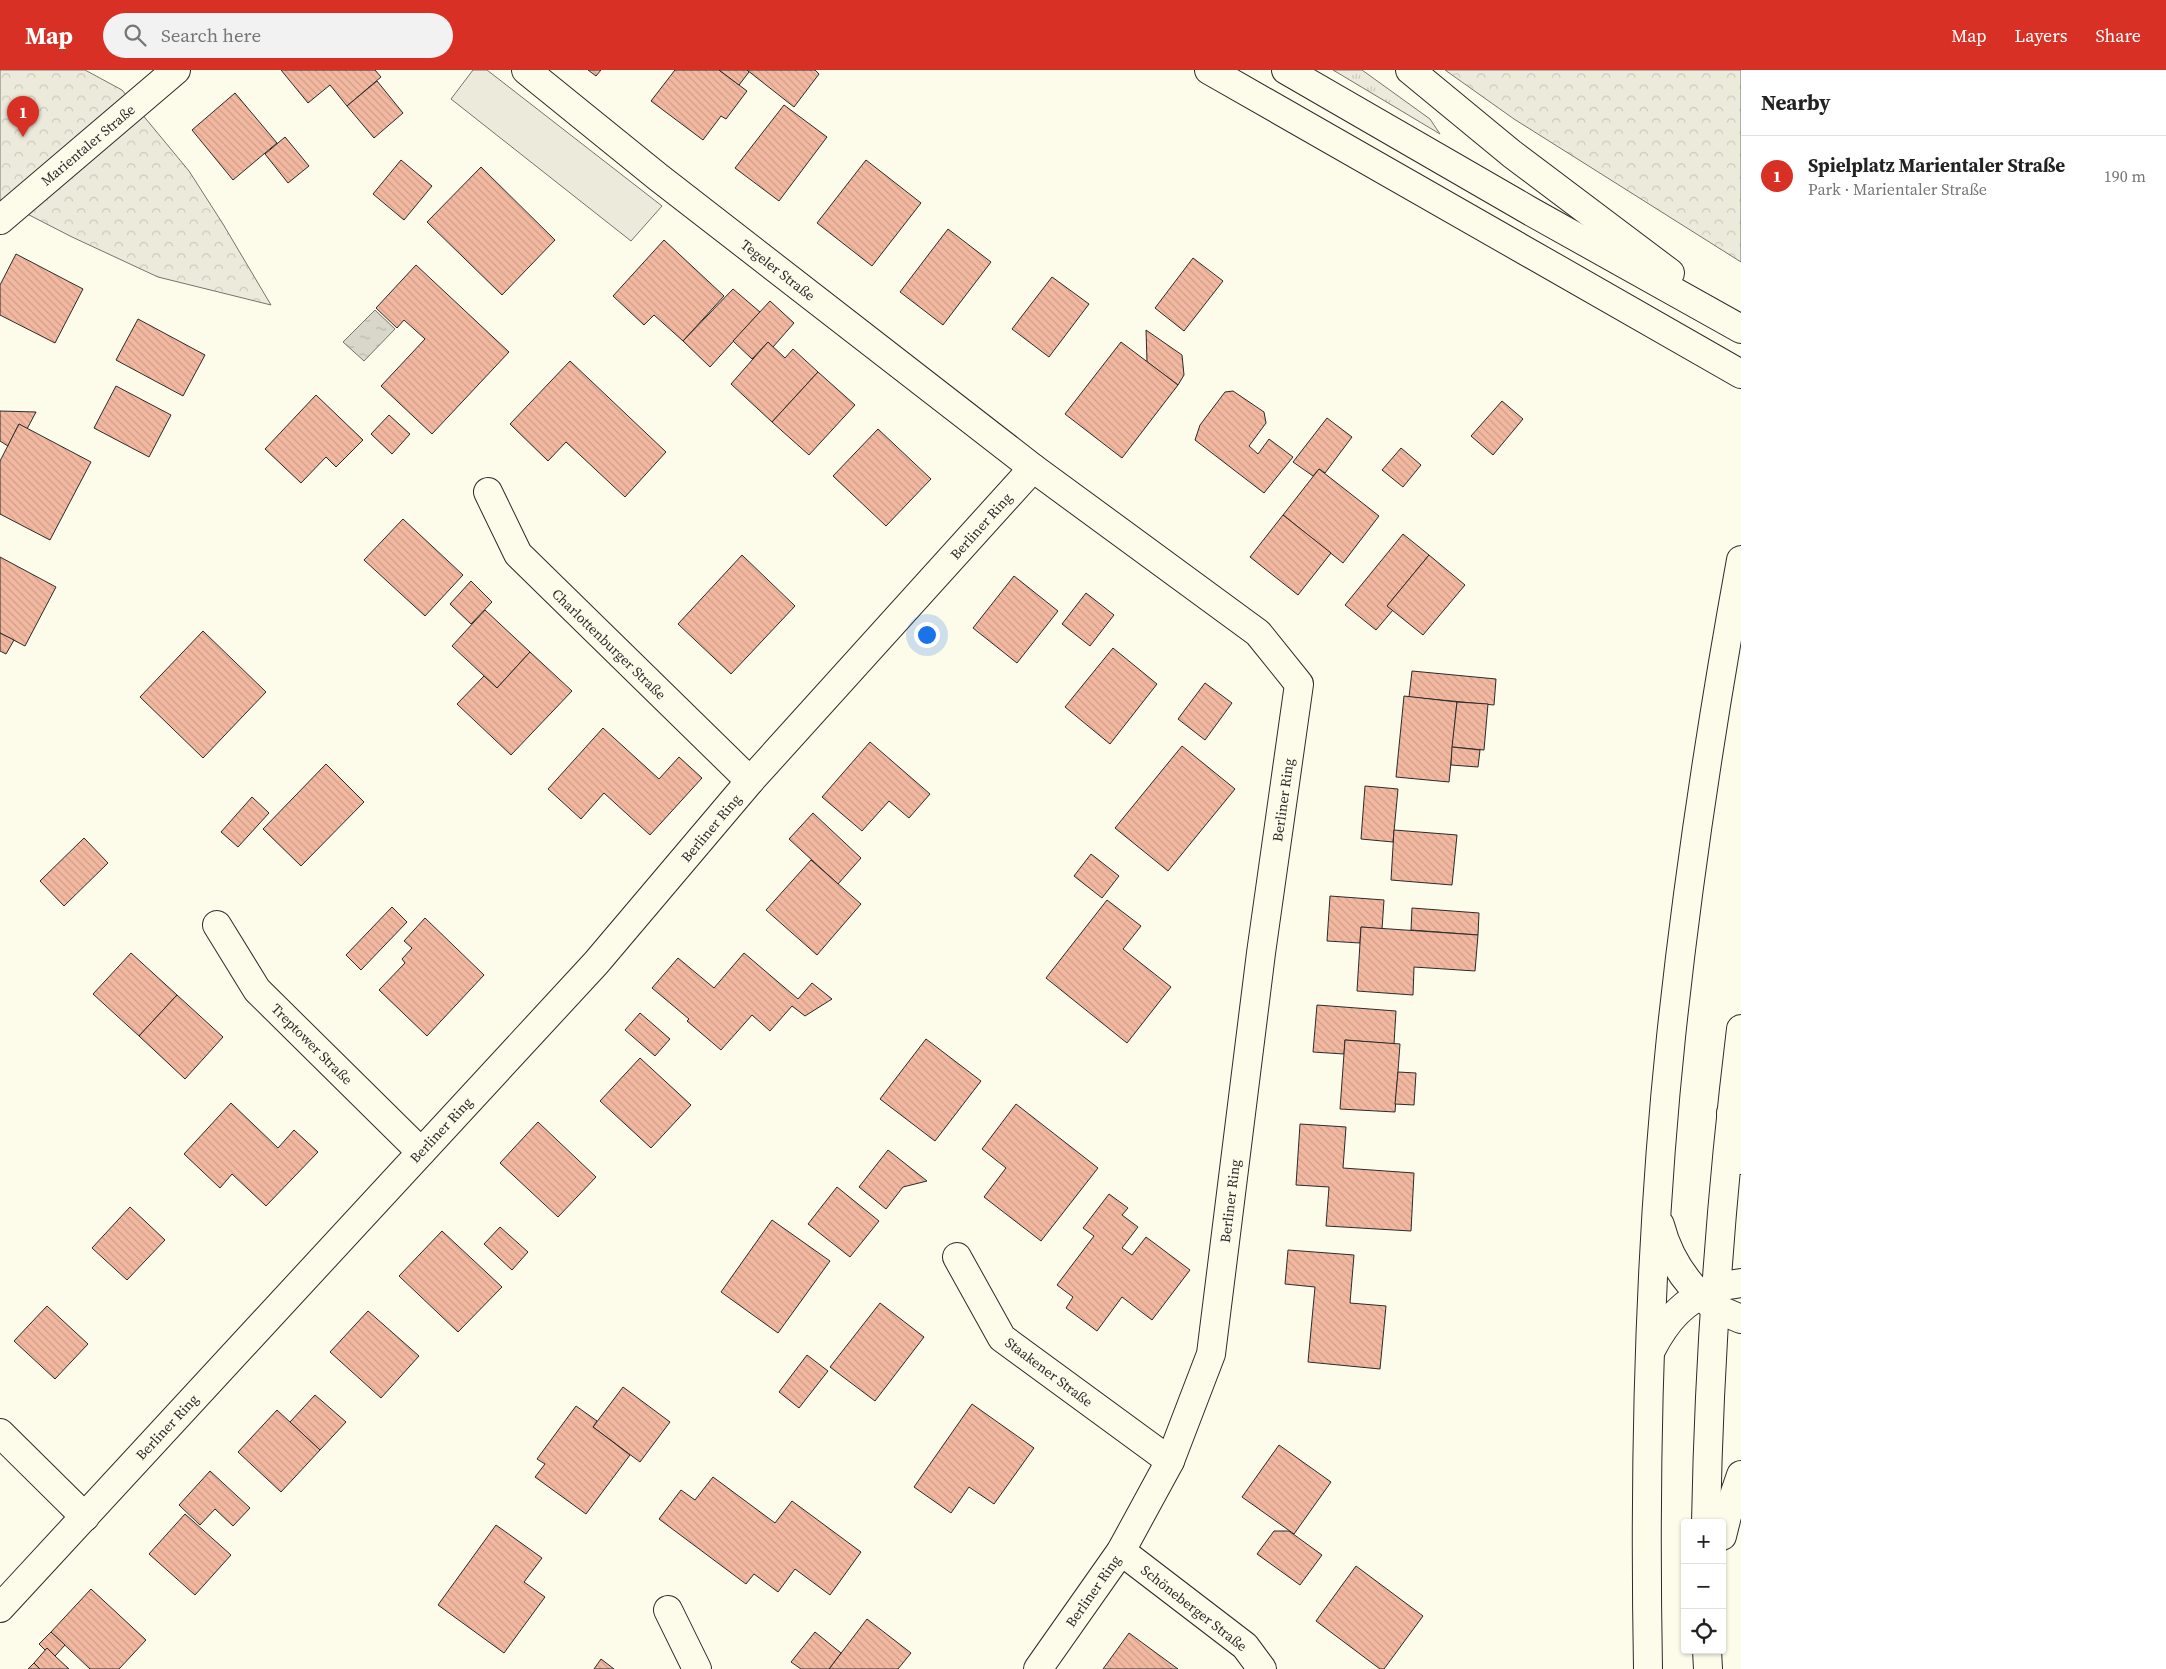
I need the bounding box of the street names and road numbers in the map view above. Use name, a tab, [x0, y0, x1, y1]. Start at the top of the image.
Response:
street label: Marientaler Straße	[37, 100, 139, 190]
street label: Tegeler Straße	[737, 235, 819, 305]
street label: Berliner Ring	[946, 488, 1016, 564]
street label: Charlottenburger Straße	[547, 584, 671, 704]
street label: Berliner Ring	[1267, 757, 1299, 843]
street label: Berliner Ring	[676, 789, 746, 867]
street label: Treptower Straße	[267, 999, 357, 1089]
street label: Berliner Ring	[405, 1093, 477, 1167]
street label: Berliner Ring	[1215, 1158, 1245, 1244]
street label: Staakener Straße	[1001, 1332, 1097, 1412]
street label: Berliner Ring	[131, 1390, 203, 1464]
street label: Berliner Ring	[1061, 1551, 1125, 1631]
street label: Schöneberger Straße	[1137, 1560, 1251, 1656]

